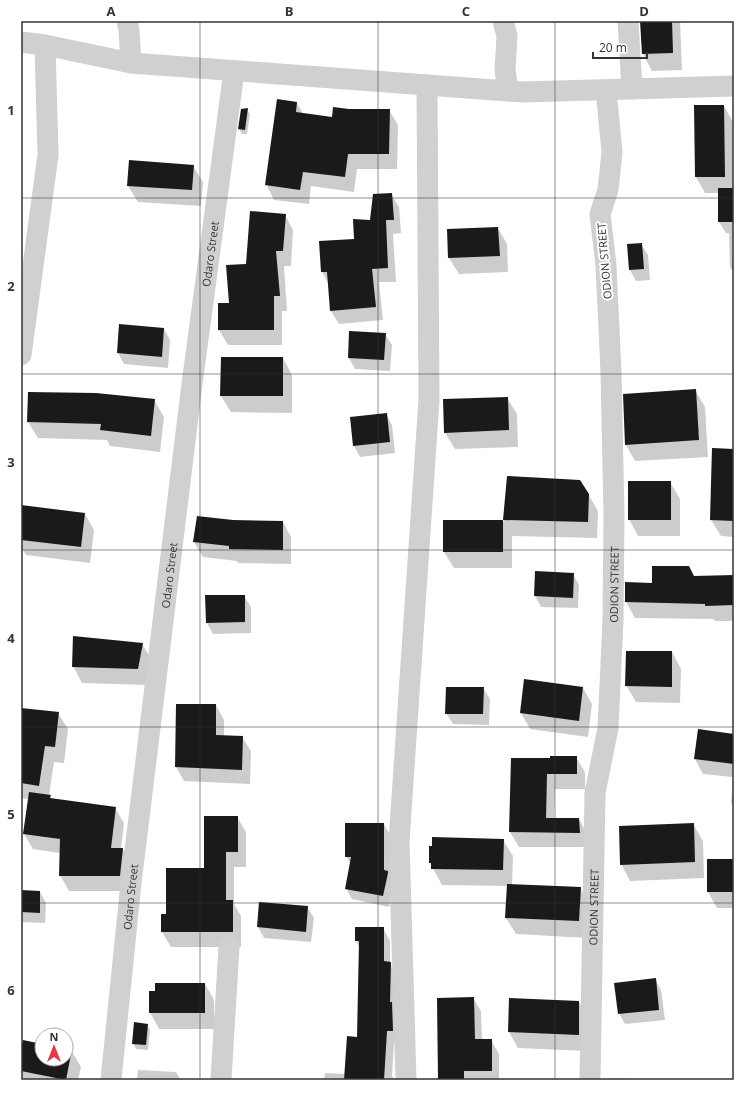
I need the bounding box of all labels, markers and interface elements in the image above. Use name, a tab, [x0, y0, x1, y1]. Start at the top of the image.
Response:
text: A	[107, 2, 116, 20]
text: B	[285, 2, 294, 20]
text: C	[462, 2, 470, 20]
text: D	[639, 2, 649, 20]
scale bar	[593, 34, 647, 60]
text: 20 m	[599, 39, 627, 56]
text: 1	[7, 101, 15, 119]
street label: Odaro Street	[198, 220, 221, 288]
street label: ODION STREET	[593, 222, 615, 300]
text: 2	[7, 277, 15, 295]
text: 3	[7, 453, 15, 471]
street label: Odaro Street	[157, 541, 180, 609]
street label: ODION STREET	[605, 546, 621, 623]
text: 4	[7, 629, 15, 647]
text: 5	[7, 805, 15, 823]
street label: Odaro Street	[119, 863, 141, 931]
street label: ODION STREET	[585, 869, 601, 945]
text: 6	[7, 981, 15, 999]
north arrow	[34, 1027, 74, 1067]
text: N	[50, 1029, 58, 1044]

